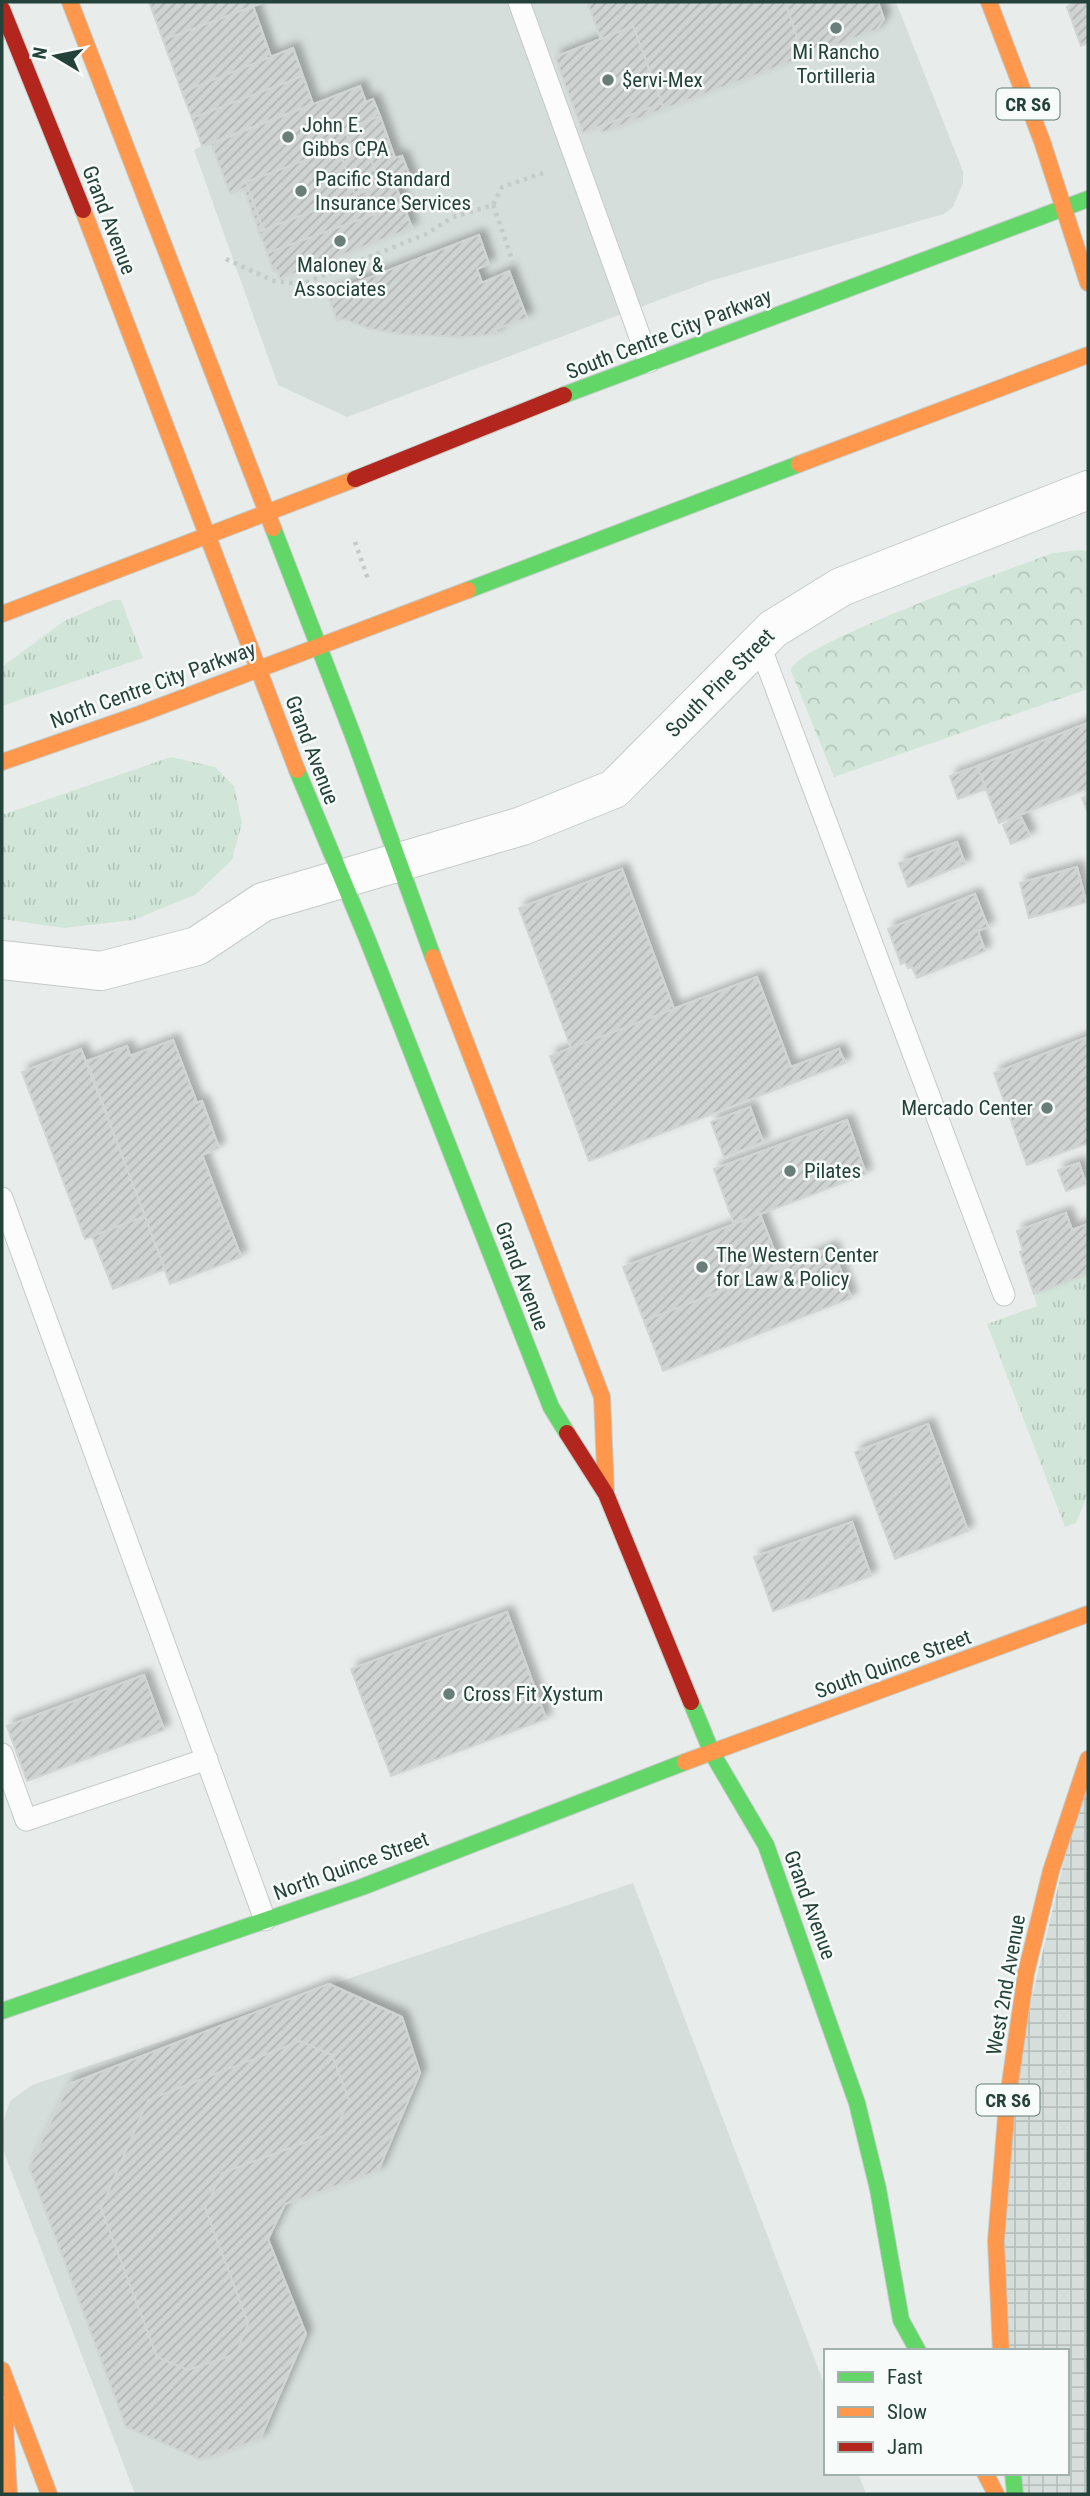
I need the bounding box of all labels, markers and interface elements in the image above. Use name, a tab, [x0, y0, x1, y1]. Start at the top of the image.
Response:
marker: Mi Rancho Tortilleria	[828, 20, 844, 36]
north arrow	[21, 21, 91, 91]
place label: Mi Rancho Tortilleria	[792, 40, 880, 88]
text: N	[27, 45, 52, 61]
place label: $ervi-Mex	[622, 68, 703, 92]
marker: $ervi-Mex	[600, 72, 616, 88]
road number: CR S6	[996, 88, 1060, 120]
place label: John E. Gibbs CPA	[302, 113, 389, 161]
marker: John E. Gibbs CPA	[280, 129, 296, 145]
street label: Grand Avenue	[77, 162, 141, 278]
place label: Pacific Standard Insurance Services	[315, 167, 471, 215]
marker: Pacific Standard Insurance Services	[293, 183, 309, 199]
marker: Maloney & Associates	[332, 233, 348, 249]
place label: Maloney & Associates	[294, 253, 386, 301]
street label: South Centre City Parkway	[563, 284, 775, 384]
street label: South Pine Street	[661, 624, 779, 742]
street label: North Centre City Parkway	[47, 637, 259, 733]
street label: Grand Avenue	[280, 692, 344, 808]
place label: Mercado Center	[901, 1096, 1033, 1120]
marker: Mercado Center	[1039, 1100, 1055, 1116]
place label: Pilates	[804, 1159, 861, 1183]
marker: Pilates	[782, 1163, 798, 1179]
street label: Grand Avenue	[490, 1218, 554, 1334]
place label: The Western Center for Law & Policy	[716, 1243, 879, 1291]
marker: The Western Center for Law & Policy	[694, 1259, 710, 1275]
street label: South Quince Street	[812, 1625, 974, 1703]
place label: Cross Fit Xystum	[463, 1682, 603, 1706]
marker: Cross Fit Xystum	[441, 1686, 457, 1702]
street label: North Quince Street	[270, 1827, 432, 1905]
street label: Grand Avenue	[779, 1847, 841, 1963]
street label: West 2nd Avenue	[982, 1913, 1030, 2057]
road number: CR S6	[976, 2084, 1040, 2116]
legend	[824, 2349, 1069, 2475]
text: Fast	[887, 2365, 923, 2389]
text: Slow	[887, 2400, 927, 2424]
text: Jam	[887, 2435, 923, 2459]

